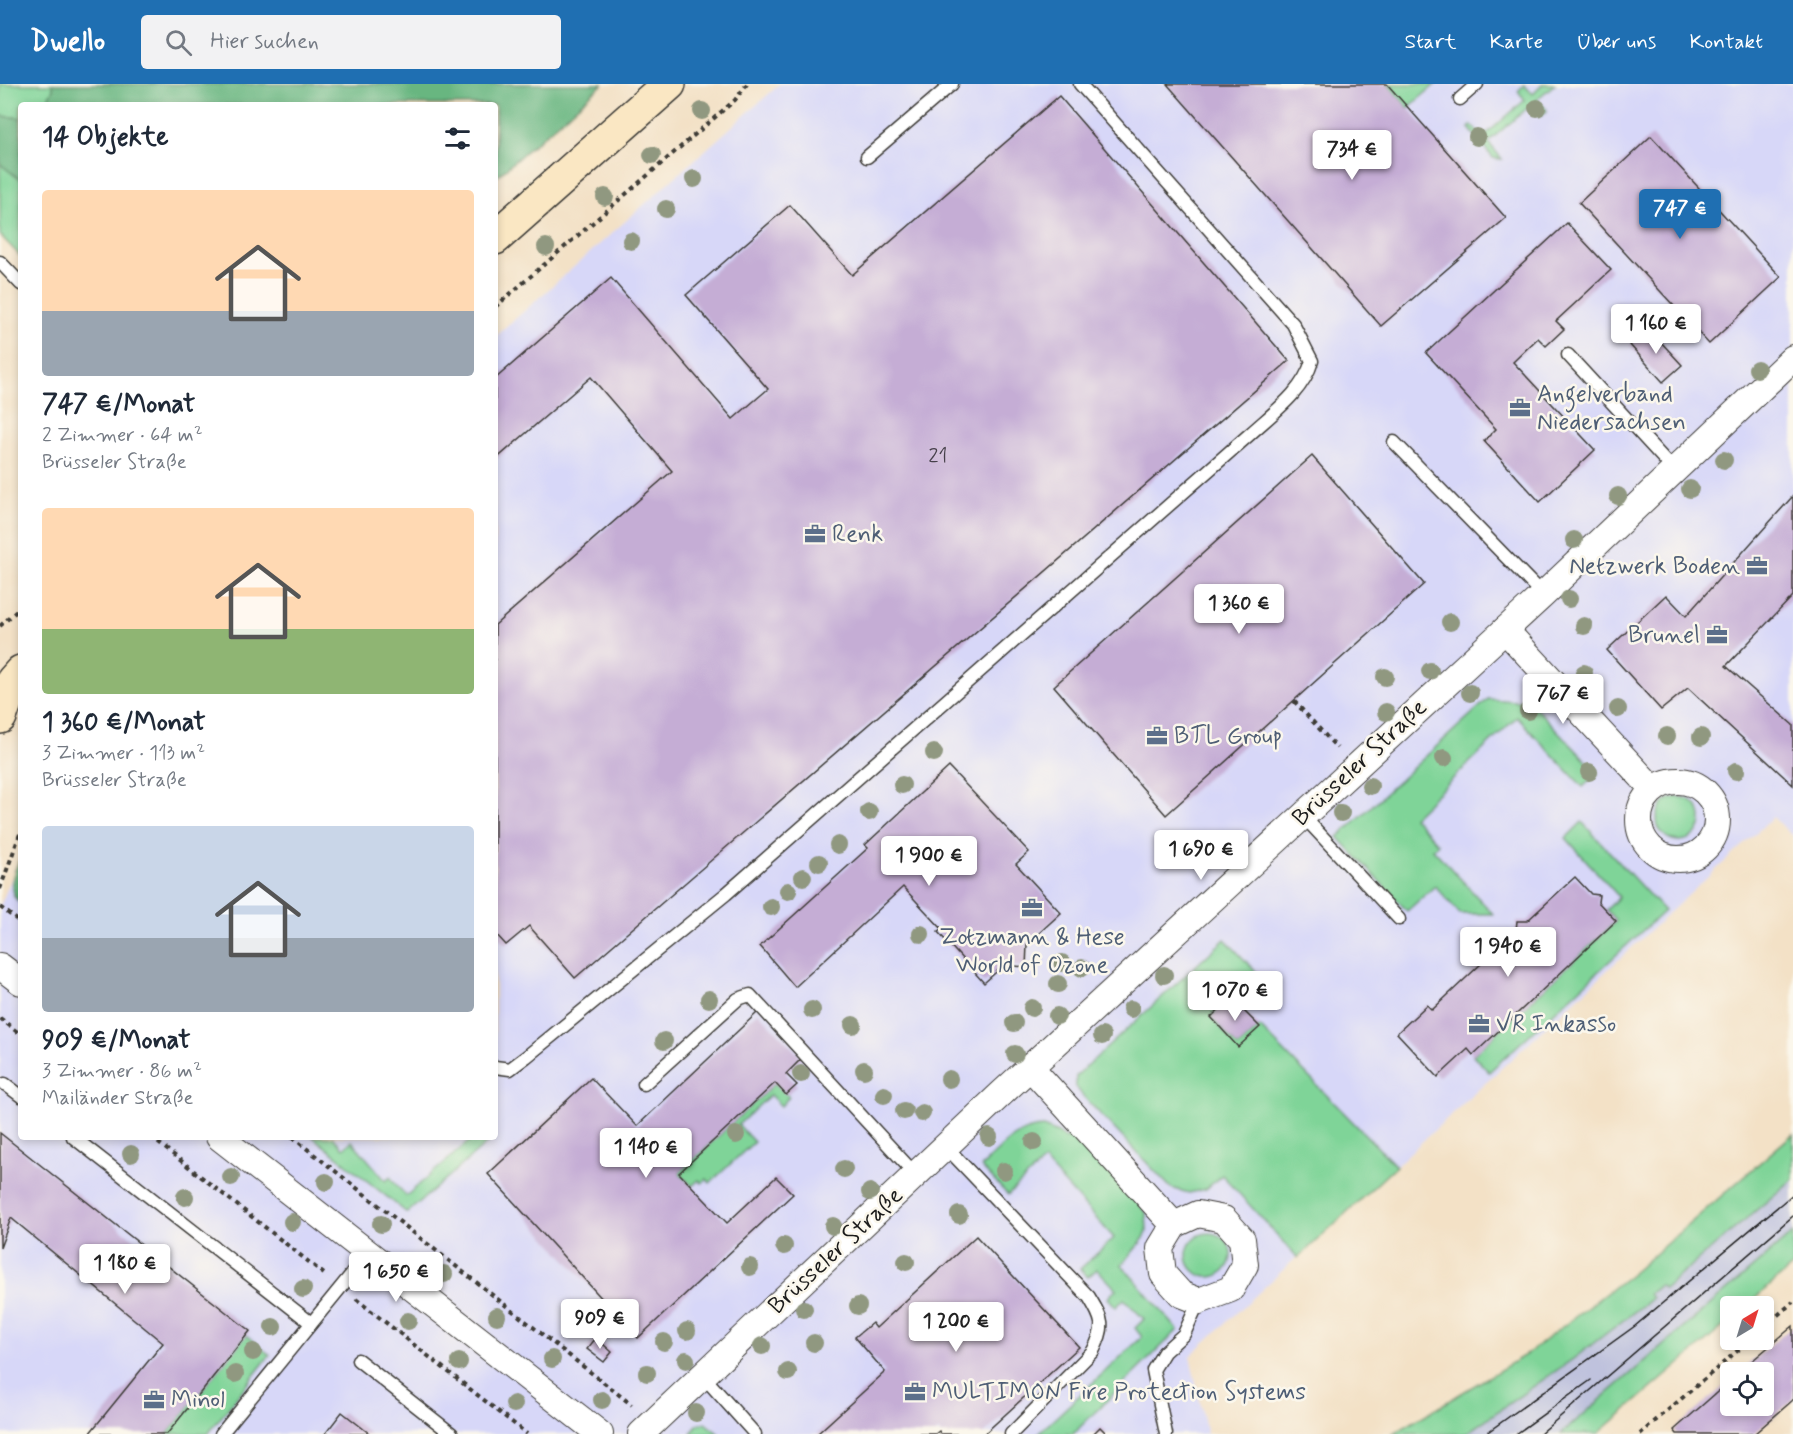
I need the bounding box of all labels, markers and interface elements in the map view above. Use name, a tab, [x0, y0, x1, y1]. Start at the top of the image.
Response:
search box	[141, 15, 561, 69]
text: Dwello	[30, 24, 105, 61]
icon: search	[162, 26, 195, 59]
text: Hier suchen	[210, 28, 319, 56]
text: Start	[1405, 28, 1457, 56]
text: Karte	[1490, 28, 1543, 56]
text: Über uns	[1576, 28, 1656, 56]
text: Kontakt	[1689, 28, 1763, 56]
text: 14 Objekte	[42, 121, 169, 155]
icon: filters	[441, 122, 474, 155]
pin: 734 €	[1310, 130, 1394, 181]
text: 734 €	[1327, 136, 1377, 163]
pin: 747 €	[1638, 189, 1722, 240]
text: 747 €	[1653, 195, 1707, 222]
icon: home	[204, 229, 312, 337]
pin: 1 160 €	[1601, 304, 1711, 355]
text: 1 160 €	[1625, 310, 1687, 337]
place label: Angelverband Niedersachsen	[1537, 379, 1686, 438]
text: 747 €/Monat	[42, 388, 195, 422]
office icon: Angelverband Niedersachsen	[1508, 396, 1532, 420]
text: 2 Zimmer · 64 m²	[42, 422, 203, 449]
house number: 21	[928, 442, 948, 470]
text: Brüsseler Straße	[42, 449, 187, 476]
place label: Renk	[832, 519, 883, 550]
office icon: Renk	[803, 522, 827, 546]
icon: home	[204, 547, 312, 655]
place label: Netzwerk Boden	[1569, 551, 1740, 582]
office icon: Netzwerk Boden	[1745, 554, 1769, 578]
pin: 1 360 €	[1184, 584, 1294, 635]
text: 1 360 €	[1208, 590, 1270, 617]
place label: Brunel	[1628, 620, 1700, 651]
office icon: Brunel	[1705, 623, 1729, 647]
pin: 767 €	[1521, 674, 1605, 725]
text: 767 €	[1537, 680, 1589, 707]
street label: Brüsseler Straße	[1286, 692, 1434, 833]
text: 1 360 €/Monat	[42, 706, 206, 740]
place label: BTL Group	[1174, 721, 1282, 752]
office icon: BTL Group	[1145, 724, 1169, 748]
text: 3 Zimmer · 113 m²	[42, 740, 205, 767]
text: Brüsseler Straße	[42, 767, 187, 794]
pin: 1 690 €	[1146, 830, 1256, 881]
pin: 1 900 €	[874, 836, 984, 887]
text: 1 690 €	[1168, 836, 1234, 863]
text: 1 900 €	[895, 842, 963, 869]
icon: home	[204, 865, 312, 973]
office icon: Zotzmann & Hese World of Ozone	[1020, 896, 1044, 920]
place label: Zotzmann & Hese World of Ozone	[939, 922, 1125, 981]
pin: 1 940 €	[1453, 927, 1563, 978]
text: 1 940 €	[1474, 933, 1542, 960]
pin: 1 070 €	[1180, 971, 1290, 1022]
text: 1 070 €	[1202, 977, 1268, 1004]
place label: VR Inkasso	[1496, 1009, 1616, 1040]
office icon: VR Inkasso	[1467, 1012, 1491, 1036]
text: 909 €/Monat	[42, 1024, 191, 1058]
text: 3 Zimmer · 86 m²	[42, 1058, 202, 1085]
text: Mailänder Straße	[42, 1085, 193, 1112]
pin: 1 140 €	[591, 1128, 701, 1179]
text: 1 140 €	[614, 1134, 678, 1161]
street label: Brüsseler Straße	[762, 1180, 910, 1321]
pin: 1 180 €	[70, 1244, 180, 1295]
text: 1 180 €	[93, 1250, 157, 1277]
pin: 1 650 €	[341, 1252, 451, 1303]
text: 1 650 €	[363, 1258, 429, 1285]
north arrow	[1720, 1296, 1774, 1350]
map controls	[1720, 1296, 1774, 1416]
pin: 909 €	[558, 1299, 642, 1350]
pin: 1 200 €	[901, 1302, 1011, 1353]
text: 909 €	[575, 1305, 625, 1332]
text: 1 200 €	[923, 1308, 989, 1335]
button: locate	[1720, 1362, 1774, 1416]
place label: MULTIMON Fire Protection Systems	[932, 1377, 1306, 1408]
office icon: MULTIMON Fire Protection Systems	[903, 1380, 927, 1404]
place label: Minol	[171, 1385, 225, 1416]
office icon: Minol	[142, 1388, 166, 1412]

